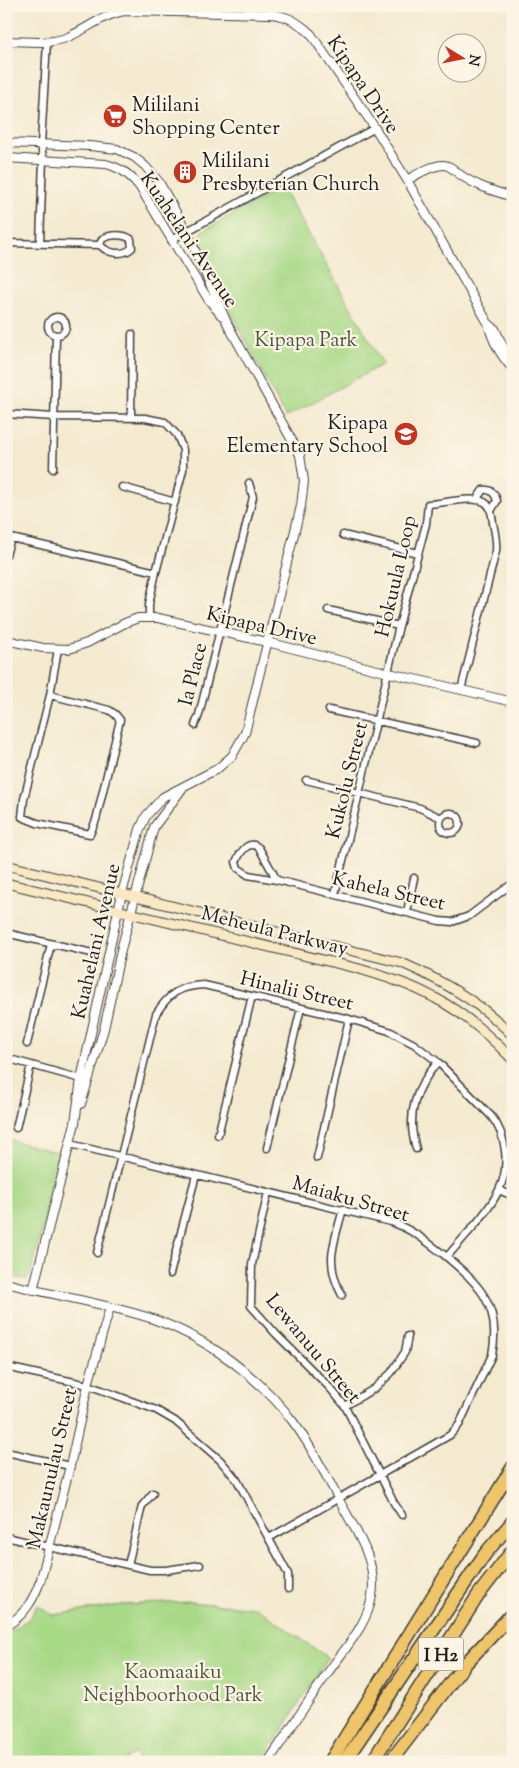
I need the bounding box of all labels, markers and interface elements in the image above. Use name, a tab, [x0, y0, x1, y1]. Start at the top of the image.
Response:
street label: Kipapa Drive	[318, 30, 406, 140]
north arrow	[436, 32, 486, 82]
text: N	[462, 53, 484, 67]
place label: Mililani Shopping Center	[132, 92, 280, 144]
supermarket icon: Mililani Shopping Center	[102, 103, 128, 129]
place label: Mililani Presbyterian Church	[202, 148, 380, 200]
building icon: Mililani Presbyterian Church	[172, 159, 198, 185]
street label: Kuahelani Avenue	[132, 167, 244, 314]
park label: Kipapa Park	[255, 327, 358, 356]
place label: Kipapa Elementary School	[227, 410, 388, 462]
school or university icon: Kipapa Elementary School	[393, 421, 419, 447]
street label: Hokuula Loop	[369, 513, 426, 640]
street label: Kipapa Drive	[203, 601, 320, 654]
street label: Ia Place	[173, 640, 216, 709]
street label: Kukolu Street	[320, 719, 377, 842]
street label: Kuahelani Avenue	[65, 861, 129, 1022]
street label: Kahela Street	[329, 865, 448, 920]
street label: Meheula Parkway	[198, 900, 351, 965]
street label: Hinalii Street	[237, 965, 356, 1020]
street label: Maiaku Street	[288, 1170, 412, 1231]
street label: Lewanuu Street	[257, 1288, 367, 1411]
street label: Makaunulau Street	[21, 1385, 86, 1552]
road number: I H2	[418, 1638, 464, 1670]
park label: Kaomaaiku Neighboorhood Park	[83, 1659, 263, 1711]

